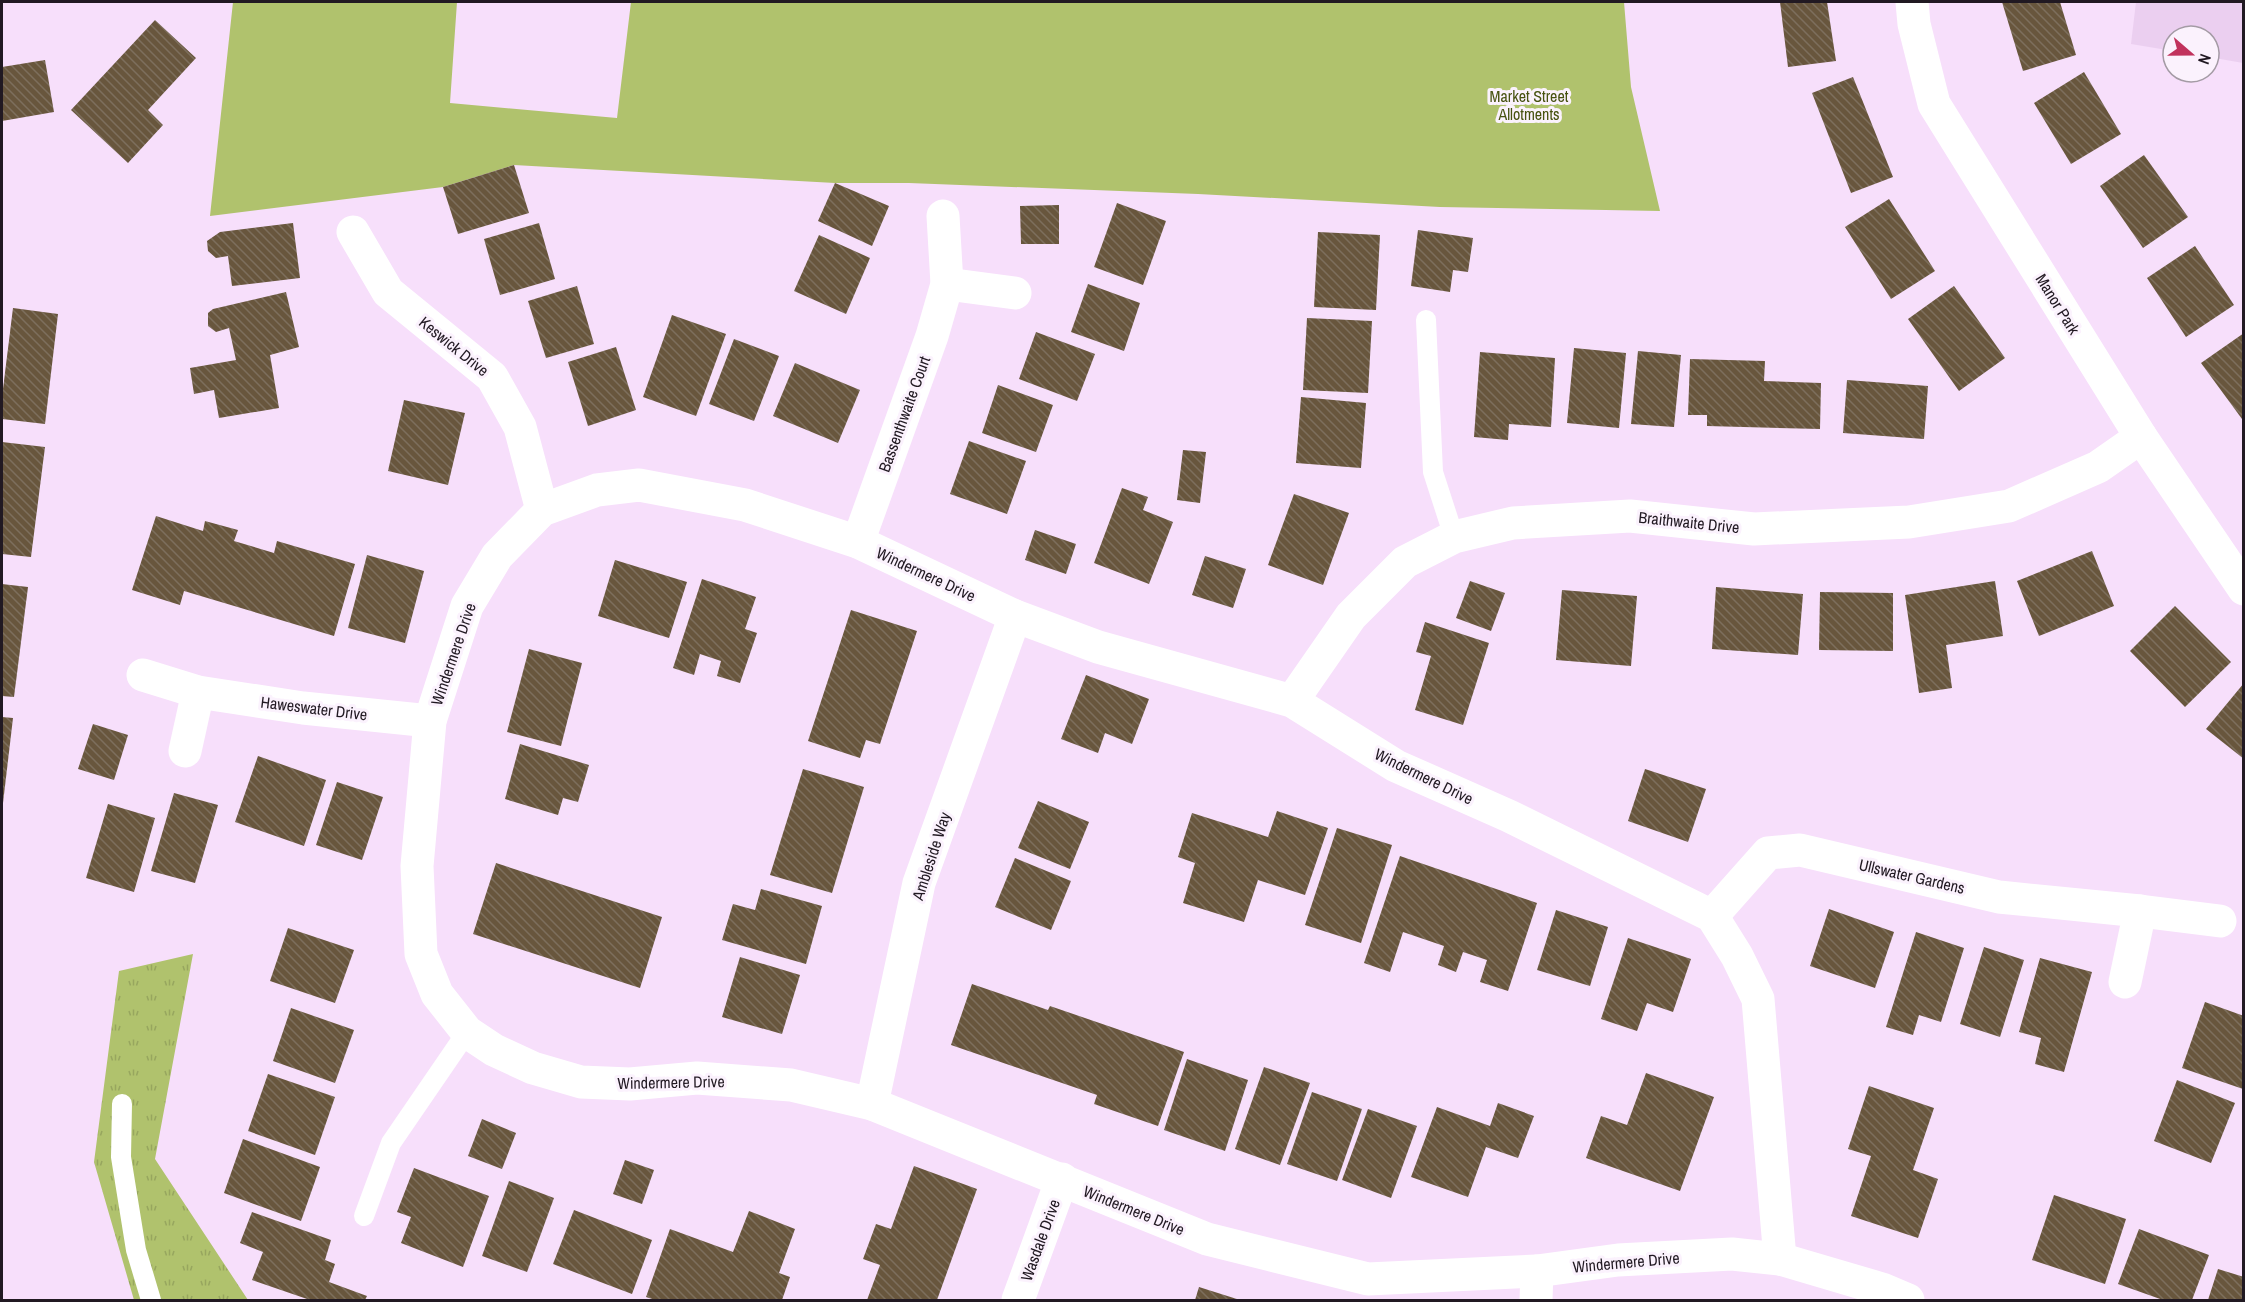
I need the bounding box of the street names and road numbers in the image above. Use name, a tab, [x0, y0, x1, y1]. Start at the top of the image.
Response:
street label: Manor Park	[2031, 269, 2086, 339]
street label: Keswick Drive	[414, 311, 494, 381]
street label: Bassenthwaite Court	[873, 353, 935, 475]
street label: Braithwaite Drive	[1637, 506, 1741, 538]
street label: Windermere Drive	[873, 541, 979, 607]
street label: Windermere Drive	[425, 600, 481, 708]
street label: Haweswater Drive	[259, 691, 369, 725]
street label: Windermere Drive	[1371, 743, 1477, 809]
street label: Ambleside Way	[906, 809, 956, 904]
street label: Ullswater Gardens	[1857, 853, 1967, 899]
street label: Windermere Drive	[617, 1070, 725, 1094]
street label: Windermere Drive	[1080, 1180, 1188, 1240]
street label: Wasdale Drive	[1015, 1196, 1065, 1284]
street label: Windermere Drive	[1572, 1246, 1680, 1278]

